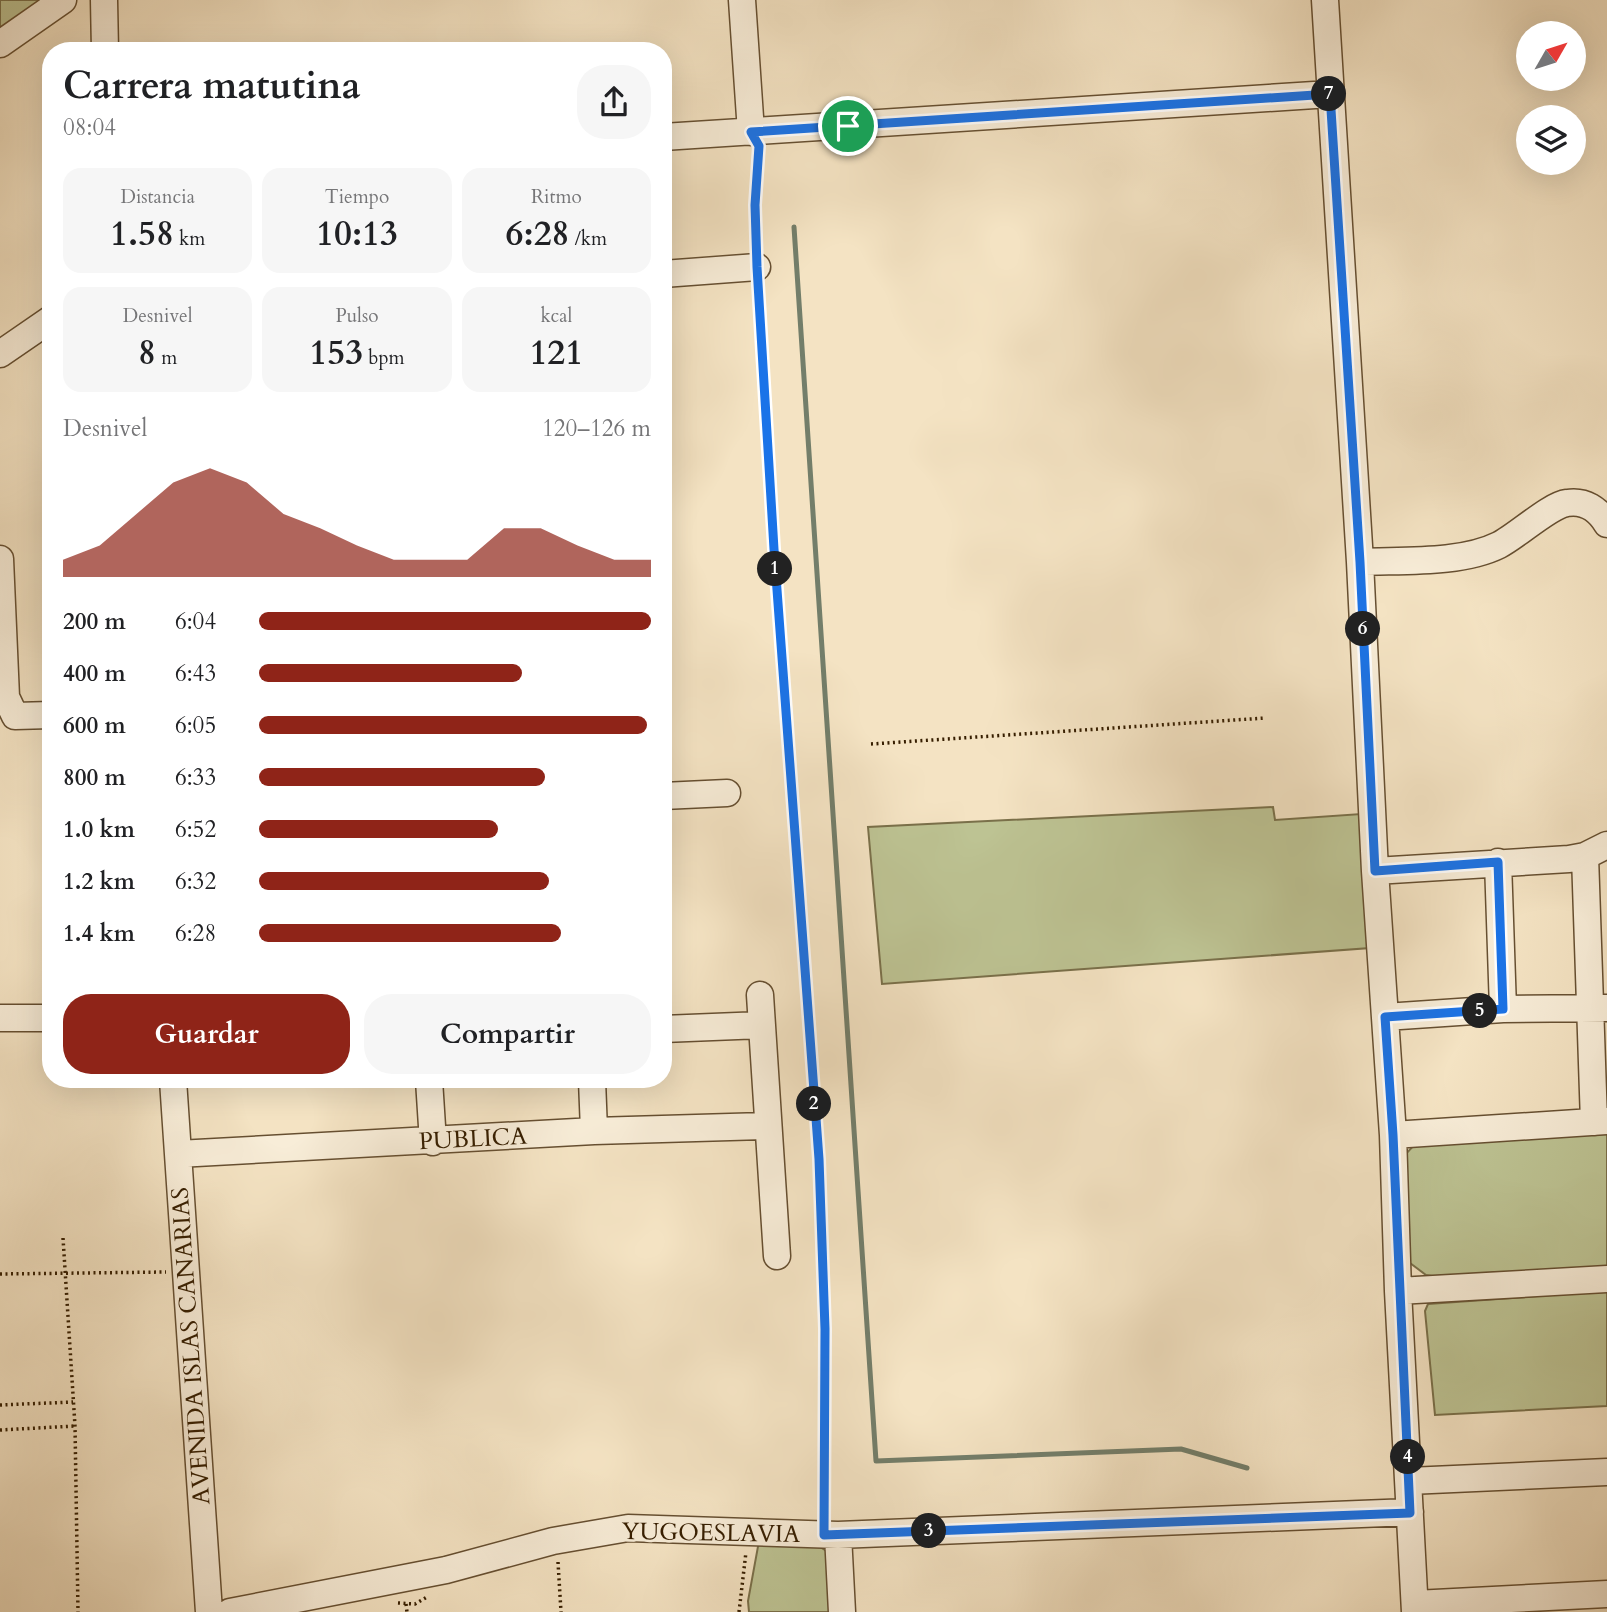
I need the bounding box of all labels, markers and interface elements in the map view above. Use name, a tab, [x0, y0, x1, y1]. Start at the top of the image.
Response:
north arrow	[1516, 21, 1586, 91]
map controls	[1516, 21, 1586, 175]
text: Carrera matutina	[63, 60, 361, 112]
button: share	[577, 65, 651, 139]
pin: 7	[1312, 76, 1346, 112]
text: 7	[1324, 80, 1333, 106]
pin	[818, 96, 878, 156]
button: layers	[1516, 105, 1586, 175]
icon: arrive	[829, 107, 867, 145]
text: 08:04	[63, 112, 116, 143]
text: Distancia	[120, 184, 195, 210]
text: Tiempo	[325, 184, 389, 210]
text: Ritmo	[531, 184, 582, 210]
text: 1.58	[110, 210, 174, 258]
text: 10:13	[316, 210, 398, 258]
text: 6:28	[506, 210, 570, 258]
text: km	[174, 226, 205, 252]
text: /km	[570, 226, 607, 252]
text: Desnivel	[123, 303, 192, 329]
text: Pulso	[335, 303, 379, 329]
text: kcal	[540, 303, 572, 329]
text: 8	[138, 329, 156, 377]
text: 153	[309, 329, 363, 377]
text: 121	[529, 329, 583, 377]
text: m	[156, 345, 177, 371]
text: bpm	[363, 345, 405, 371]
text: Desnivel	[63, 413, 147, 444]
text: 120–126 m	[542, 413, 651, 444]
pin: 1	[758, 552, 792, 586]
text: 1	[770, 555, 779, 581]
text: 200 m	[63, 606, 126, 637]
text: 6:04	[175, 606, 216, 637]
pin: 6	[1346, 612, 1380, 646]
text: 6	[1358, 615, 1367, 641]
text: 400 m	[63, 658, 126, 689]
text: 6:43	[175, 658, 216, 689]
text: 600 m	[63, 710, 126, 741]
text: 6:05	[175, 710, 216, 741]
text: 800 m	[63, 762, 126, 793]
text: 6:33	[175, 762, 216, 793]
text: 1.0 km	[63, 814, 135, 845]
text: 6:52	[175, 814, 216, 845]
text: 1.2 km	[63, 866, 135, 897]
text: 6:32	[175, 866, 216, 897]
text: 1.4 km	[63, 918, 135, 949]
text: 6:28	[175, 918, 216, 949]
pin: 5	[1462, 993, 1498, 1028]
button: Guardar	[63, 994, 350, 1074]
button: Compartir	[364, 994, 651, 1074]
text: 5	[1475, 997, 1484, 1023]
pin: 2	[796, 1086, 832, 1122]
text: 2	[809, 1090, 818, 1116]
street label: PUBLICA	[418, 1120, 529, 1158]
street label: AVENIDA ISLAS CANARIAS	[163, 1186, 219, 1506]
pin: 4	[1390, 1440, 1426, 1474]
text: 4	[1403, 1443, 1412, 1469]
pin: 3	[912, 1514, 946, 1548]
street label: YUGOESLAVIA	[621, 1515, 801, 1551]
text: 3	[924, 1517, 933, 1543]

